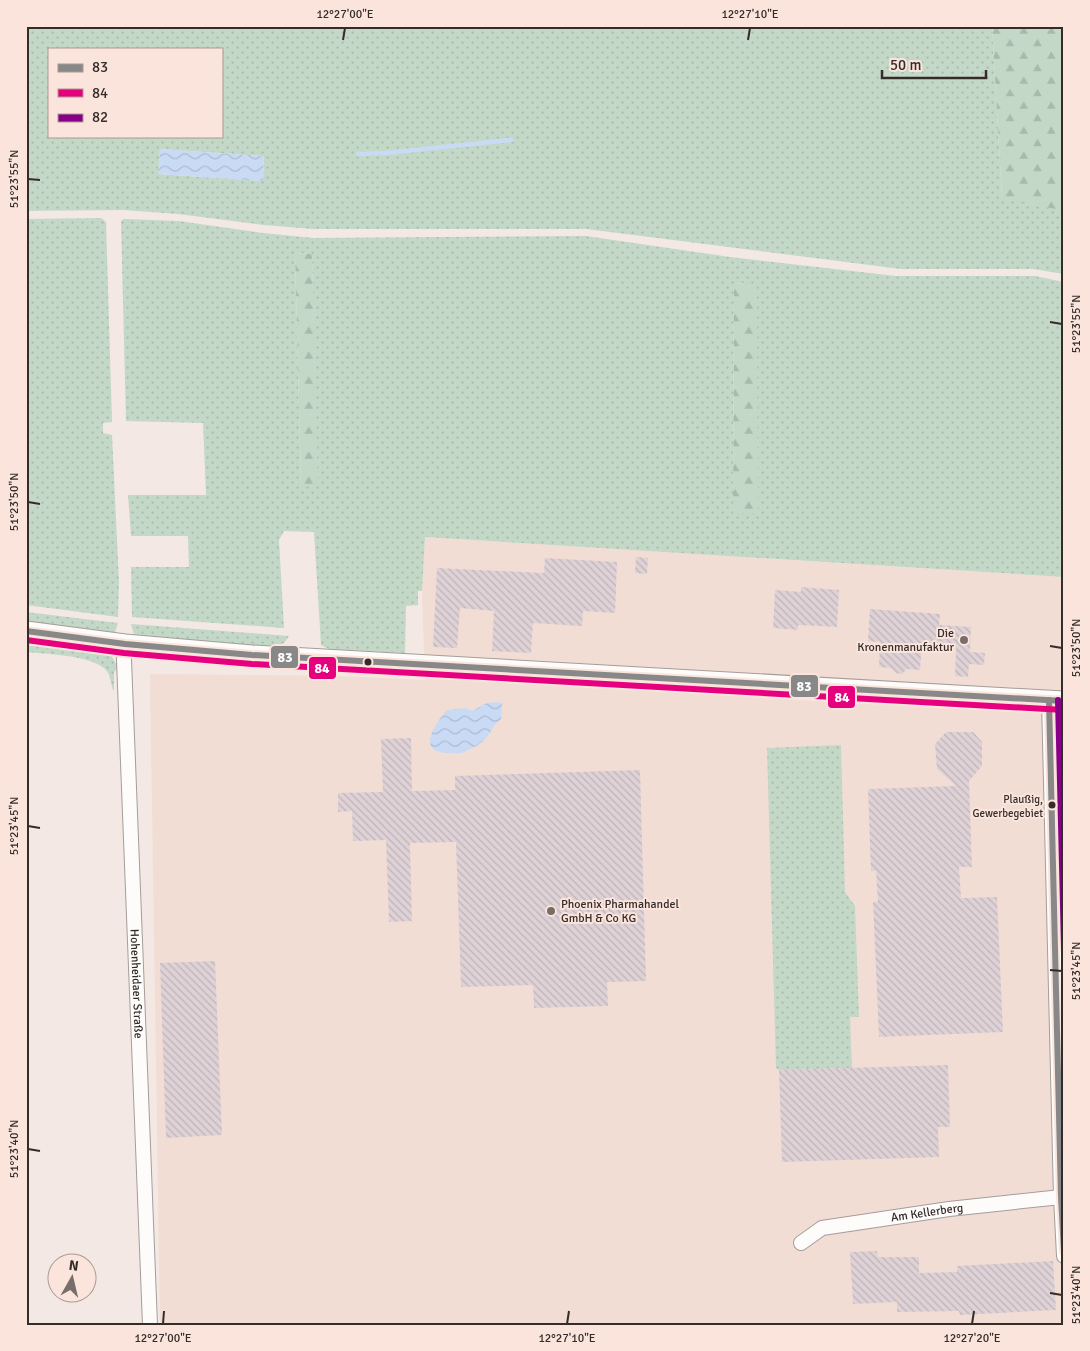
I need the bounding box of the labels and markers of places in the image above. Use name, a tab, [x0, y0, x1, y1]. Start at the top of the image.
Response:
place label: Die Kronenmanufaktur	[857, 626, 955, 655]
marker: Die Kronenmanufaktur	[958, 634, 970, 646]
unlabelled marker	[363, 657, 373, 667]
place label: Plaußig, Gewerbegebiet	[972, 793, 1043, 820]
marker: Plaußig, Gewerbegebiet	[1047, 800, 1057, 810]
place label: Phoenix Pharmahandel GmbH & Co KG	[561, 897, 679, 926]
marker: Phoenix Pharmahandel GmbH & Co KG	[545, 905, 557, 917]

